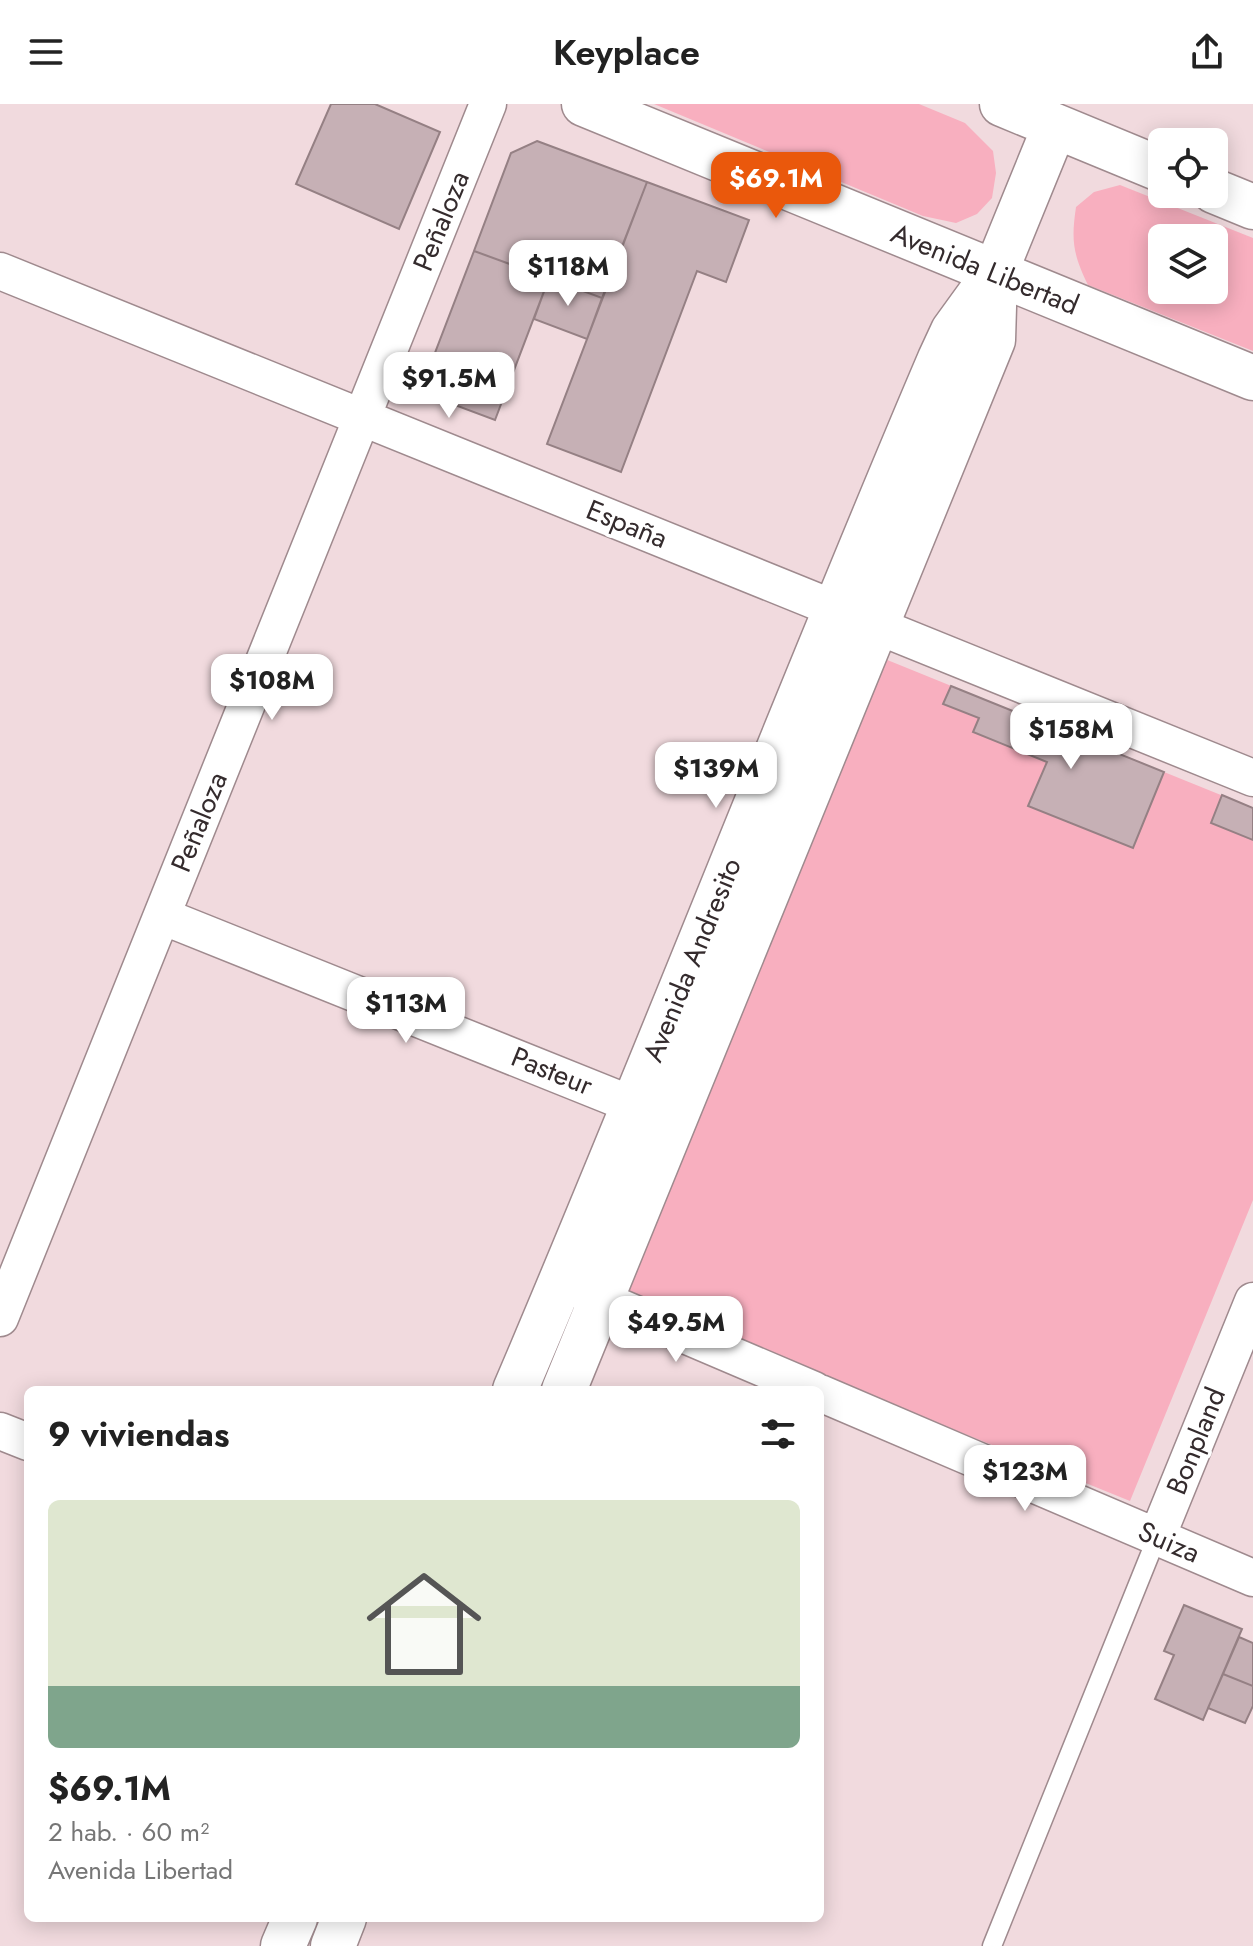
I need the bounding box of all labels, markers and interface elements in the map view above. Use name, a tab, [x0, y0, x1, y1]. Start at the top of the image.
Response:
text: Keyplace	[553, 26, 700, 78]
icon: menu	[24, 30, 68, 74]
icon: share	[1185, 30, 1229, 74]
map controls	[1148, 128, 1228, 304]
button: locate	[1148, 128, 1228, 208]
pin: $69.1M	[711, 152, 841, 220]
text: $69.1M	[729, 159, 823, 197]
street label: Peñaloza	[402, 165, 480, 277]
street label: Avenida Libertad	[885, 213, 1085, 325]
button: layers	[1148, 224, 1228, 304]
pin: $118M	[512, 240, 624, 308]
text: $118M	[527, 247, 609, 285]
pin: $91.5M	[384, 352, 514, 420]
text: $91.5M	[401, 359, 497, 397]
street label: España	[580, 489, 674, 559]
pin: $108M	[216, 654, 328, 722]
text: $108M	[229, 661, 315, 699]
pin: $158M	[1015, 703, 1127, 771]
text: $158M	[1028, 710, 1114, 748]
pin: $139M	[660, 742, 772, 810]
text: $139M	[673, 749, 759, 787]
street label: Peñaloza	[160, 766, 238, 878]
street label: Avenida Andresito	[632, 852, 752, 1068]
pin: $113M	[350, 977, 462, 1045]
text: $113M	[365, 984, 447, 1022]
street label: Pasteur	[505, 1036, 599, 1106]
pin: $49.5M	[611, 1296, 741, 1364]
text: $49.5M	[627, 1303, 725, 1341]
street label: Bonpland	[1156, 1381, 1236, 1501]
text: 9 viviendas	[48, 1410, 229, 1459]
icon: filters	[756, 1412, 800, 1456]
pin: $123M	[969, 1445, 1081, 1513]
text: $123M	[982, 1452, 1068, 1490]
street label: Suiza	[1132, 1511, 1206, 1573]
icon: home	[352, 1552, 496, 1696]
text: $69.1M	[48, 1764, 171, 1813]
text: 2 hab. · 60 m²	[48, 1813, 209, 1851]
text: Avenida Libertad	[48, 1851, 233, 1889]

